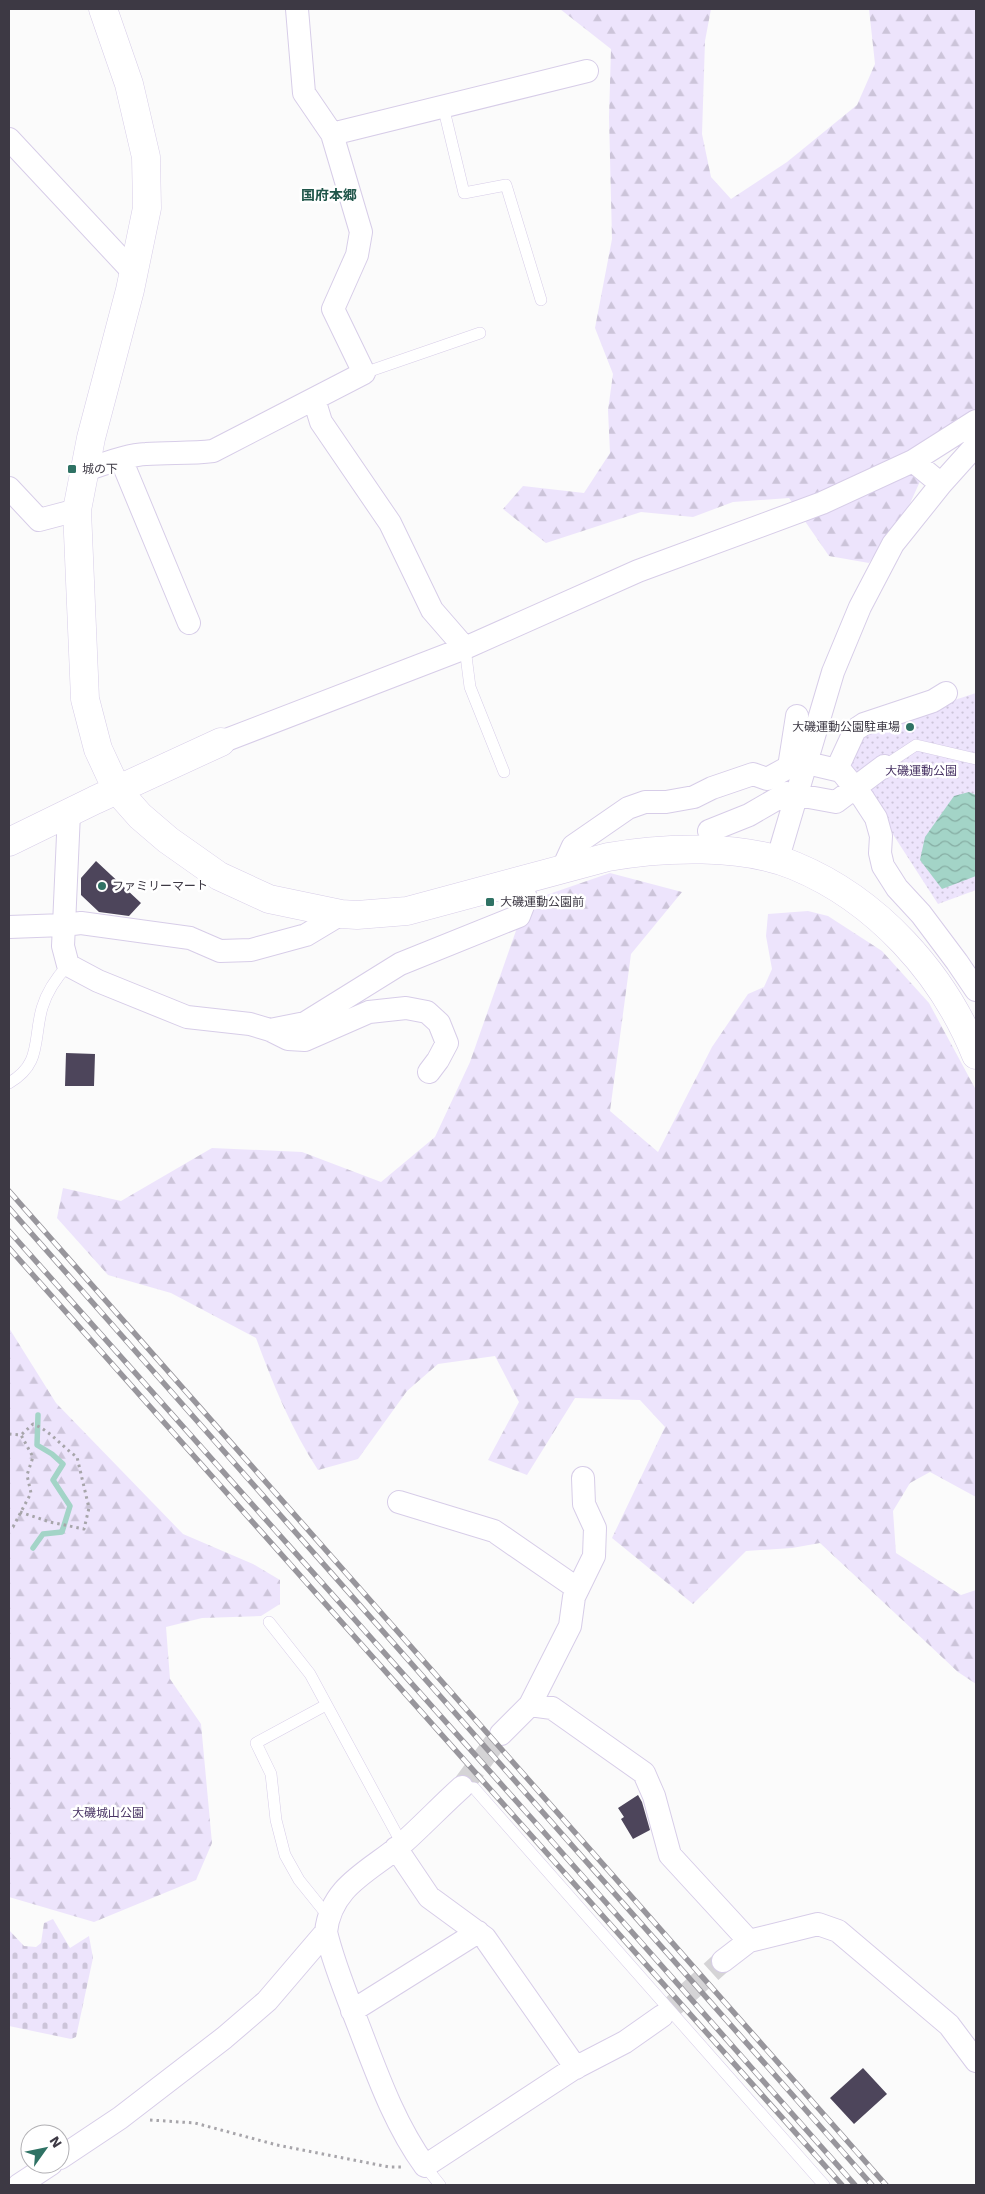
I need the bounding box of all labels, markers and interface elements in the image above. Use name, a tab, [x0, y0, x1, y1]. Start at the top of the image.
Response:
district label: 国府本郷	[301, 187, 357, 203]
place label: 城の下	[82, 462, 118, 476]
marker: 城の下	[66, 463, 78, 475]
place label: 大磯運動公園駐車場	[792, 720, 900, 734]
marker: 大磯運動公園駐車場	[904, 721, 916, 733]
park label: 大磯運動公園	[885, 764, 957, 778]
place label: ファミリーマート	[112, 879, 208, 893]
marker: ファミリーマート	[96, 880, 108, 892]
place label: 大磯運動公園前	[500, 895, 584, 909]
marker: 大磯運動公園前	[484, 896, 496, 908]
park label: 大磯城山公園	[72, 1806, 144, 1820]
north arrow	[20, 2124, 70, 2174]
text: N	[46, 2133, 65, 2151]

